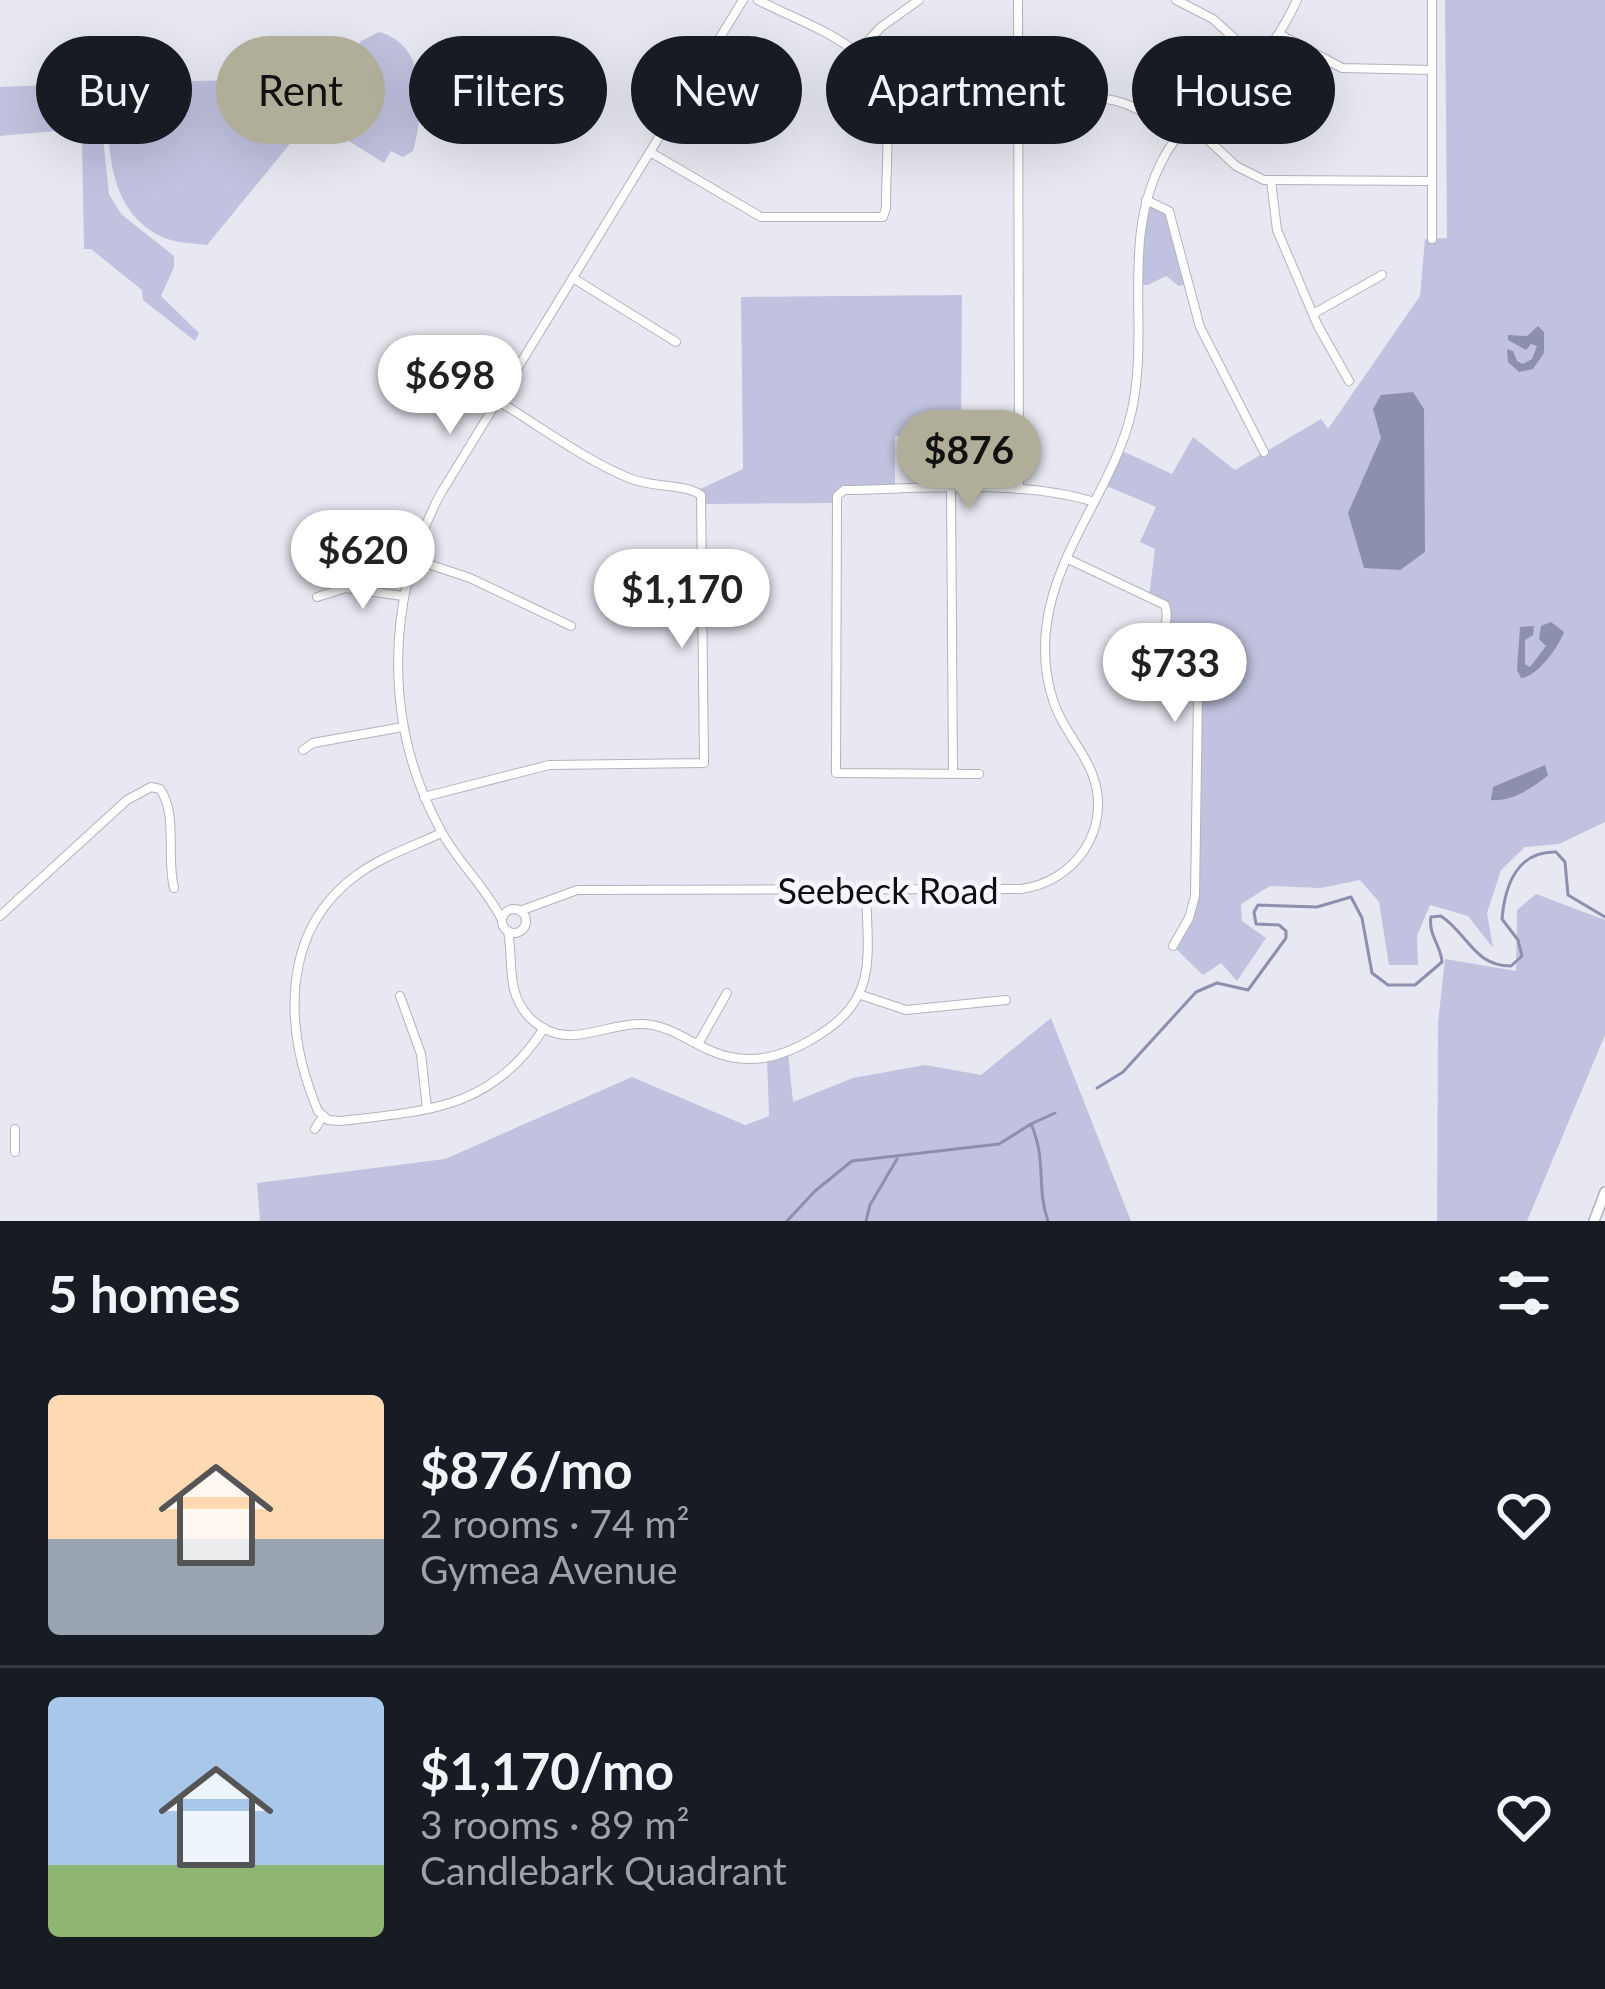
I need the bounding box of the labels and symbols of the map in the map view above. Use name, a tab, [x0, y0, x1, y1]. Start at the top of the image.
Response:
pin: $698	[379, 335, 521, 437]
pin: $876	[898, 410, 1040, 512]
pin: $620	[292, 510, 434, 612]
pin: $1,170	[584, 549, 780, 651]
pin: $733	[1104, 623, 1246, 725]
street label: Seebeck Road	[777, 868, 999, 912]

